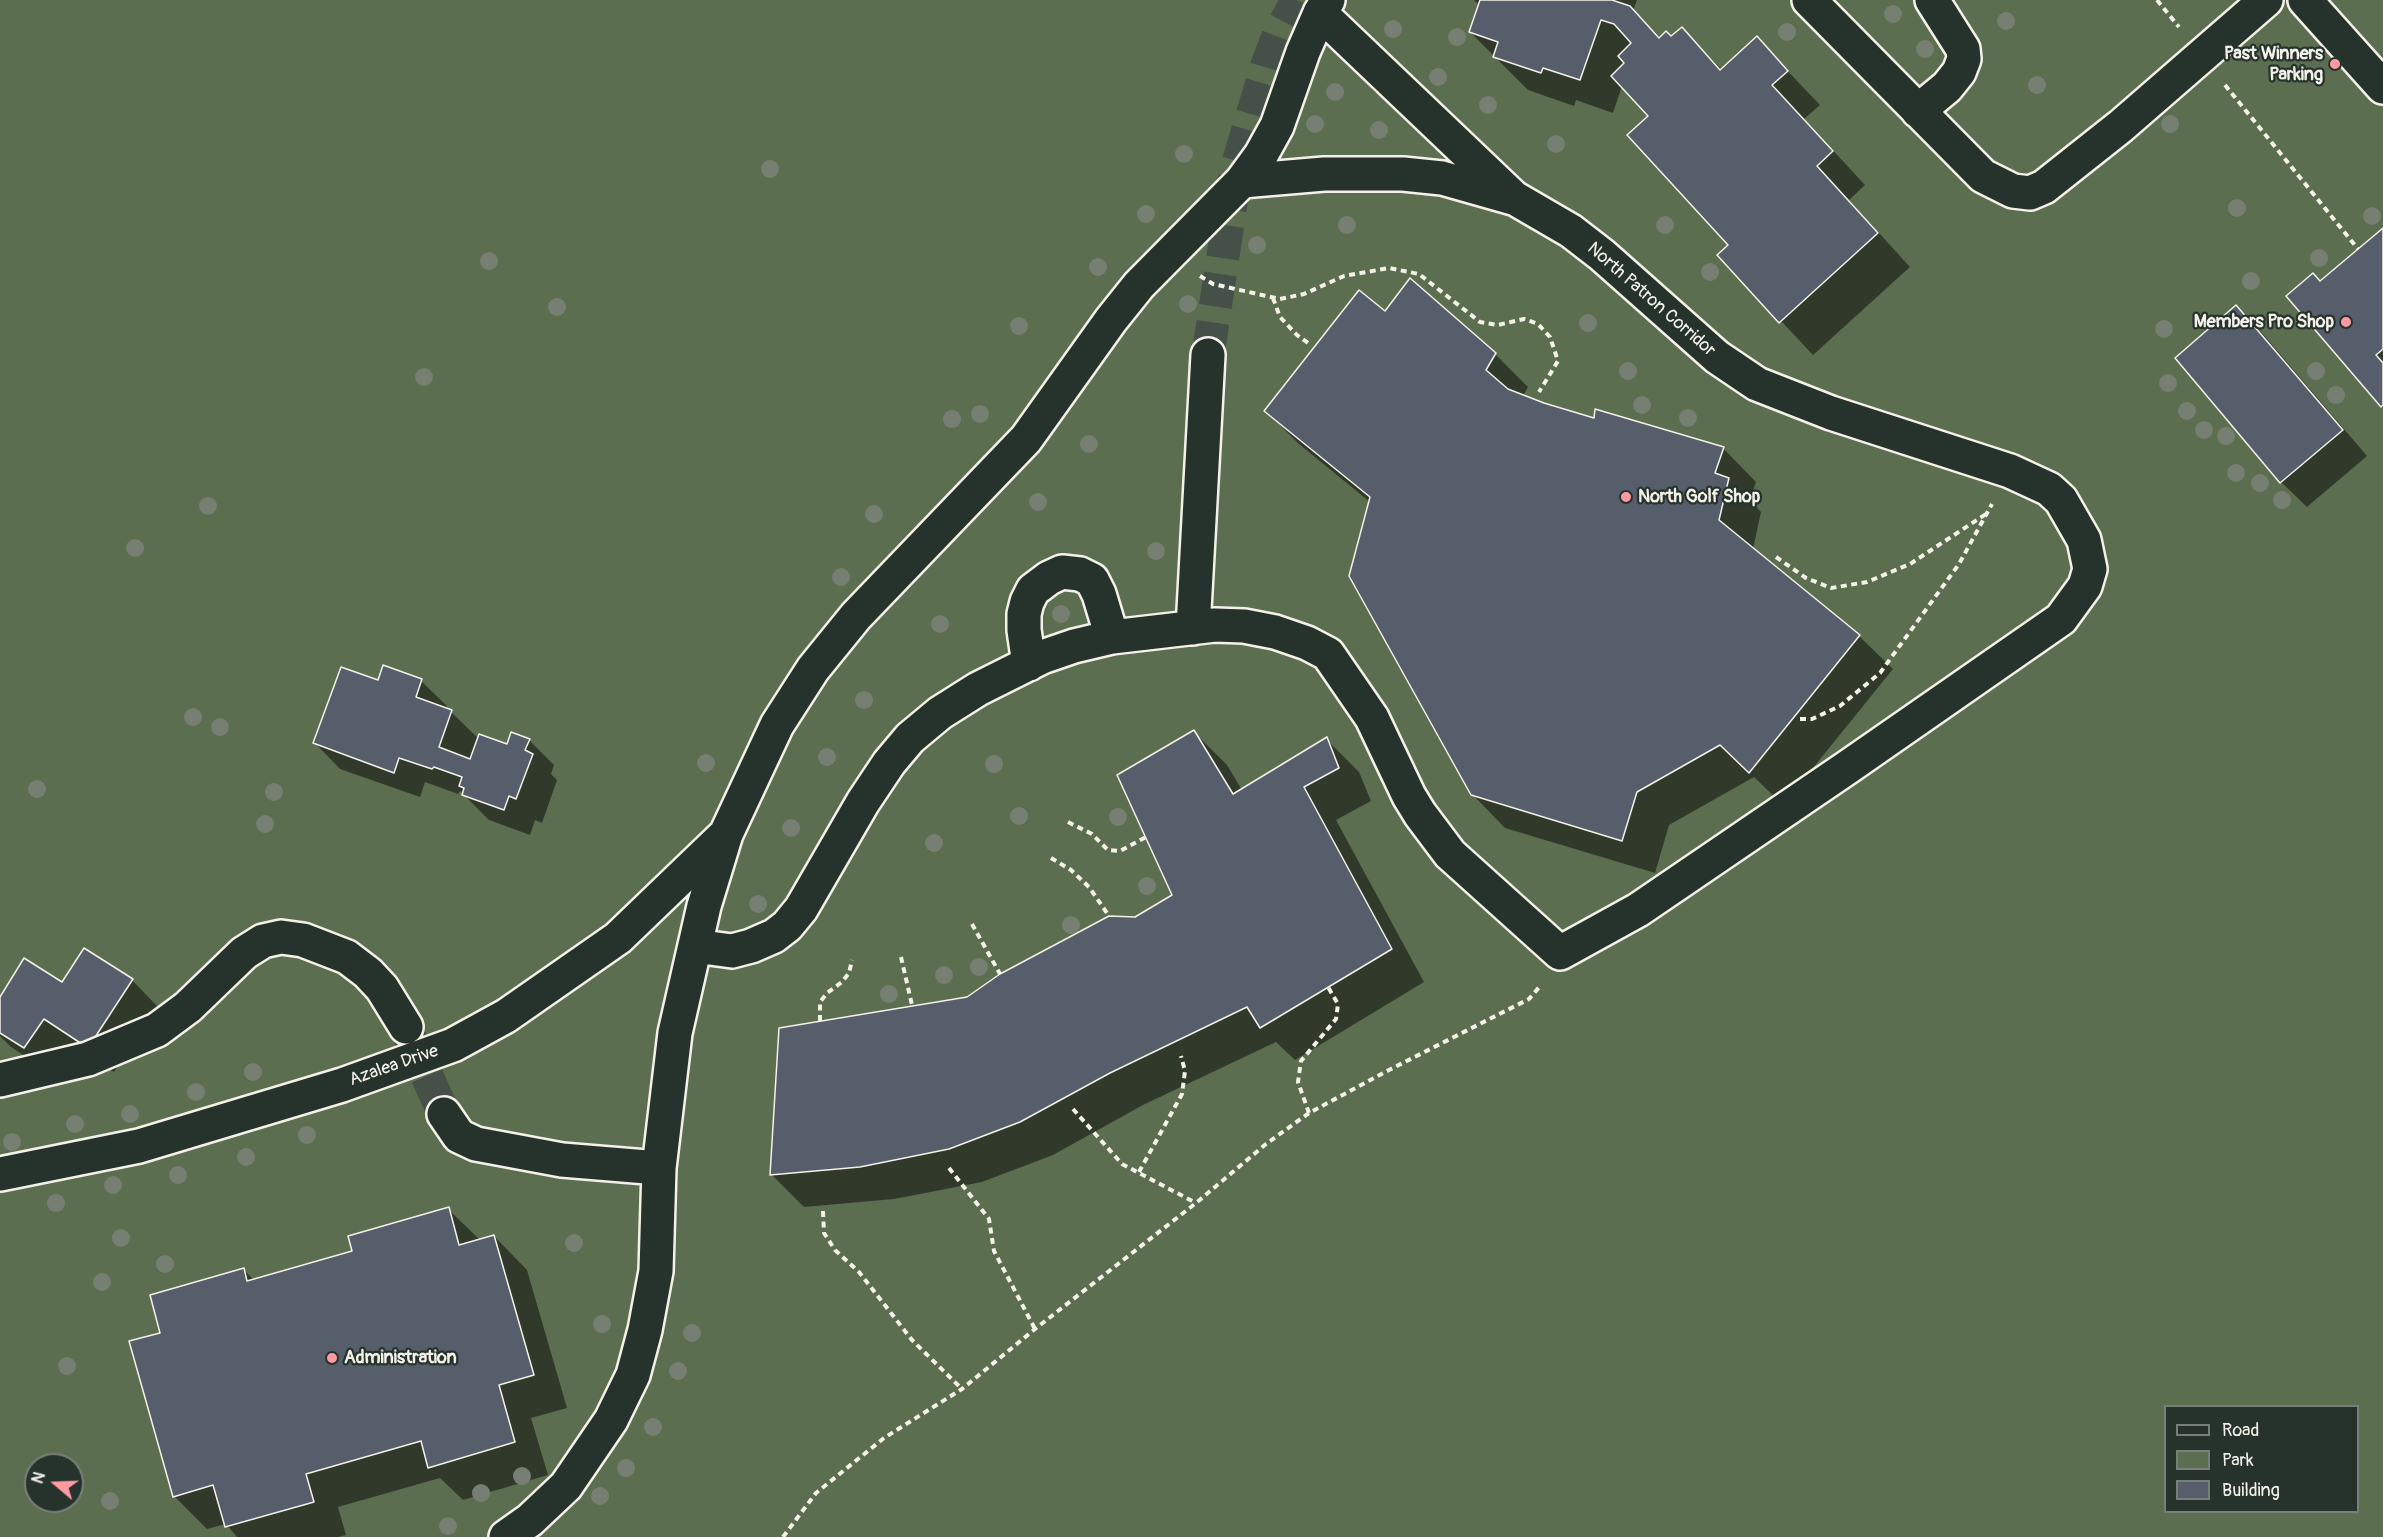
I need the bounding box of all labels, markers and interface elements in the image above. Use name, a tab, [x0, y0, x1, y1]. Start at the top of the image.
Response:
place label: Past Winners Parking	[2224, 43, 2323, 86]
marker: Past Winners Parking	[2328, 57, 2342, 71]
street label: North Patron Corridor	[1582, 238, 1720, 362]
place label: Members Pro Shop	[2194, 311, 2334, 333]
marker: Members Pro Shop	[2339, 315, 2353, 329]
place label: North Golf Shop	[1638, 486, 1760, 508]
marker: North Golf Shop	[1619, 490, 1633, 504]
street label: Azalea Drive	[346, 1041, 442, 1091]
place label: Administration	[344, 1347, 457, 1369]
marker: Administration	[325, 1351, 339, 1365]
legend	[2164, 1405, 2359, 1513]
text: Road	[2222, 1419, 2259, 1442]
text: Park	[2222, 1449, 2254, 1472]
north arrow	[24, 1453, 84, 1513]
text: N	[28, 1469, 50, 1486]
text: Building	[2222, 1479, 2280, 1502]

